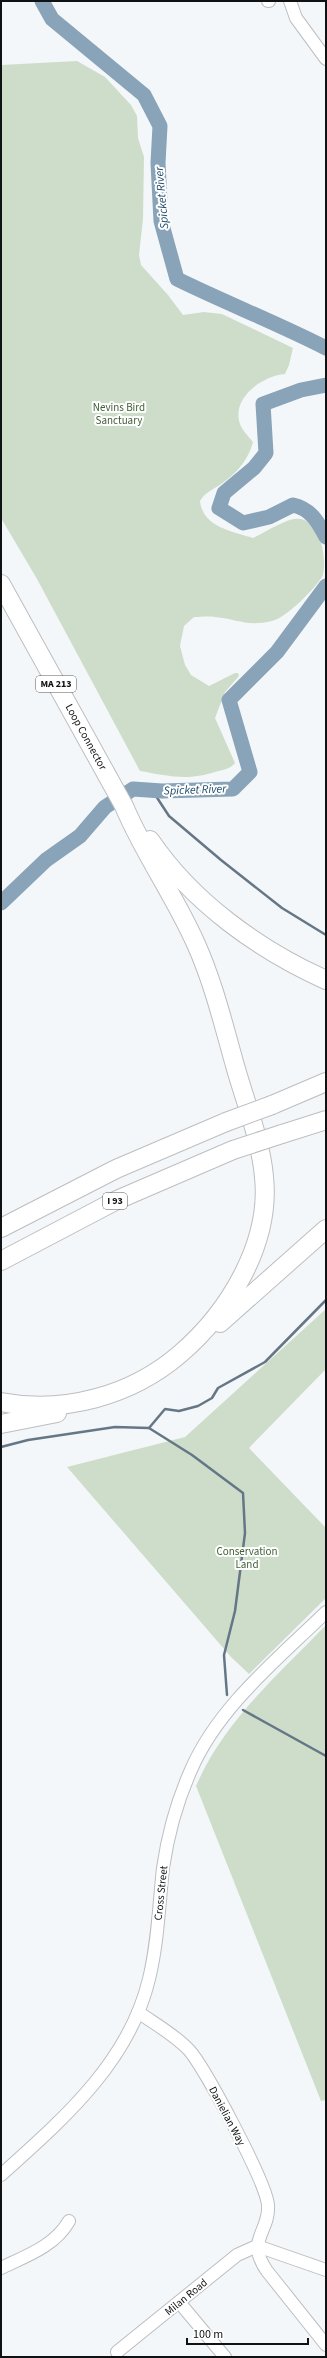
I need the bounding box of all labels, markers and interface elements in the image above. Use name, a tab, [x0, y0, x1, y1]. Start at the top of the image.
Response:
water label: Spicket River	[151, 165, 173, 230]
park label: Nevins Bird Sanctuary	[93, 400, 145, 428]
road number: MA 213	[36, 676, 76, 692]
street label: Loop Connector	[62, 701, 110, 773]
water label: Spicket River	[163, 780, 227, 800]
road number: I 93	[103, 1193, 127, 1209]
park label: Conservation Land	[216, 1544, 278, 1572]
street label: Cross Street	[151, 1865, 171, 1921]
street label: Danielian Way	[205, 2084, 249, 2148]
street label: Milan Road	[162, 2275, 210, 2319]
scale bar	[187, 2320, 308, 2346]
text: 100 m	[193, 2326, 223, 2343]

